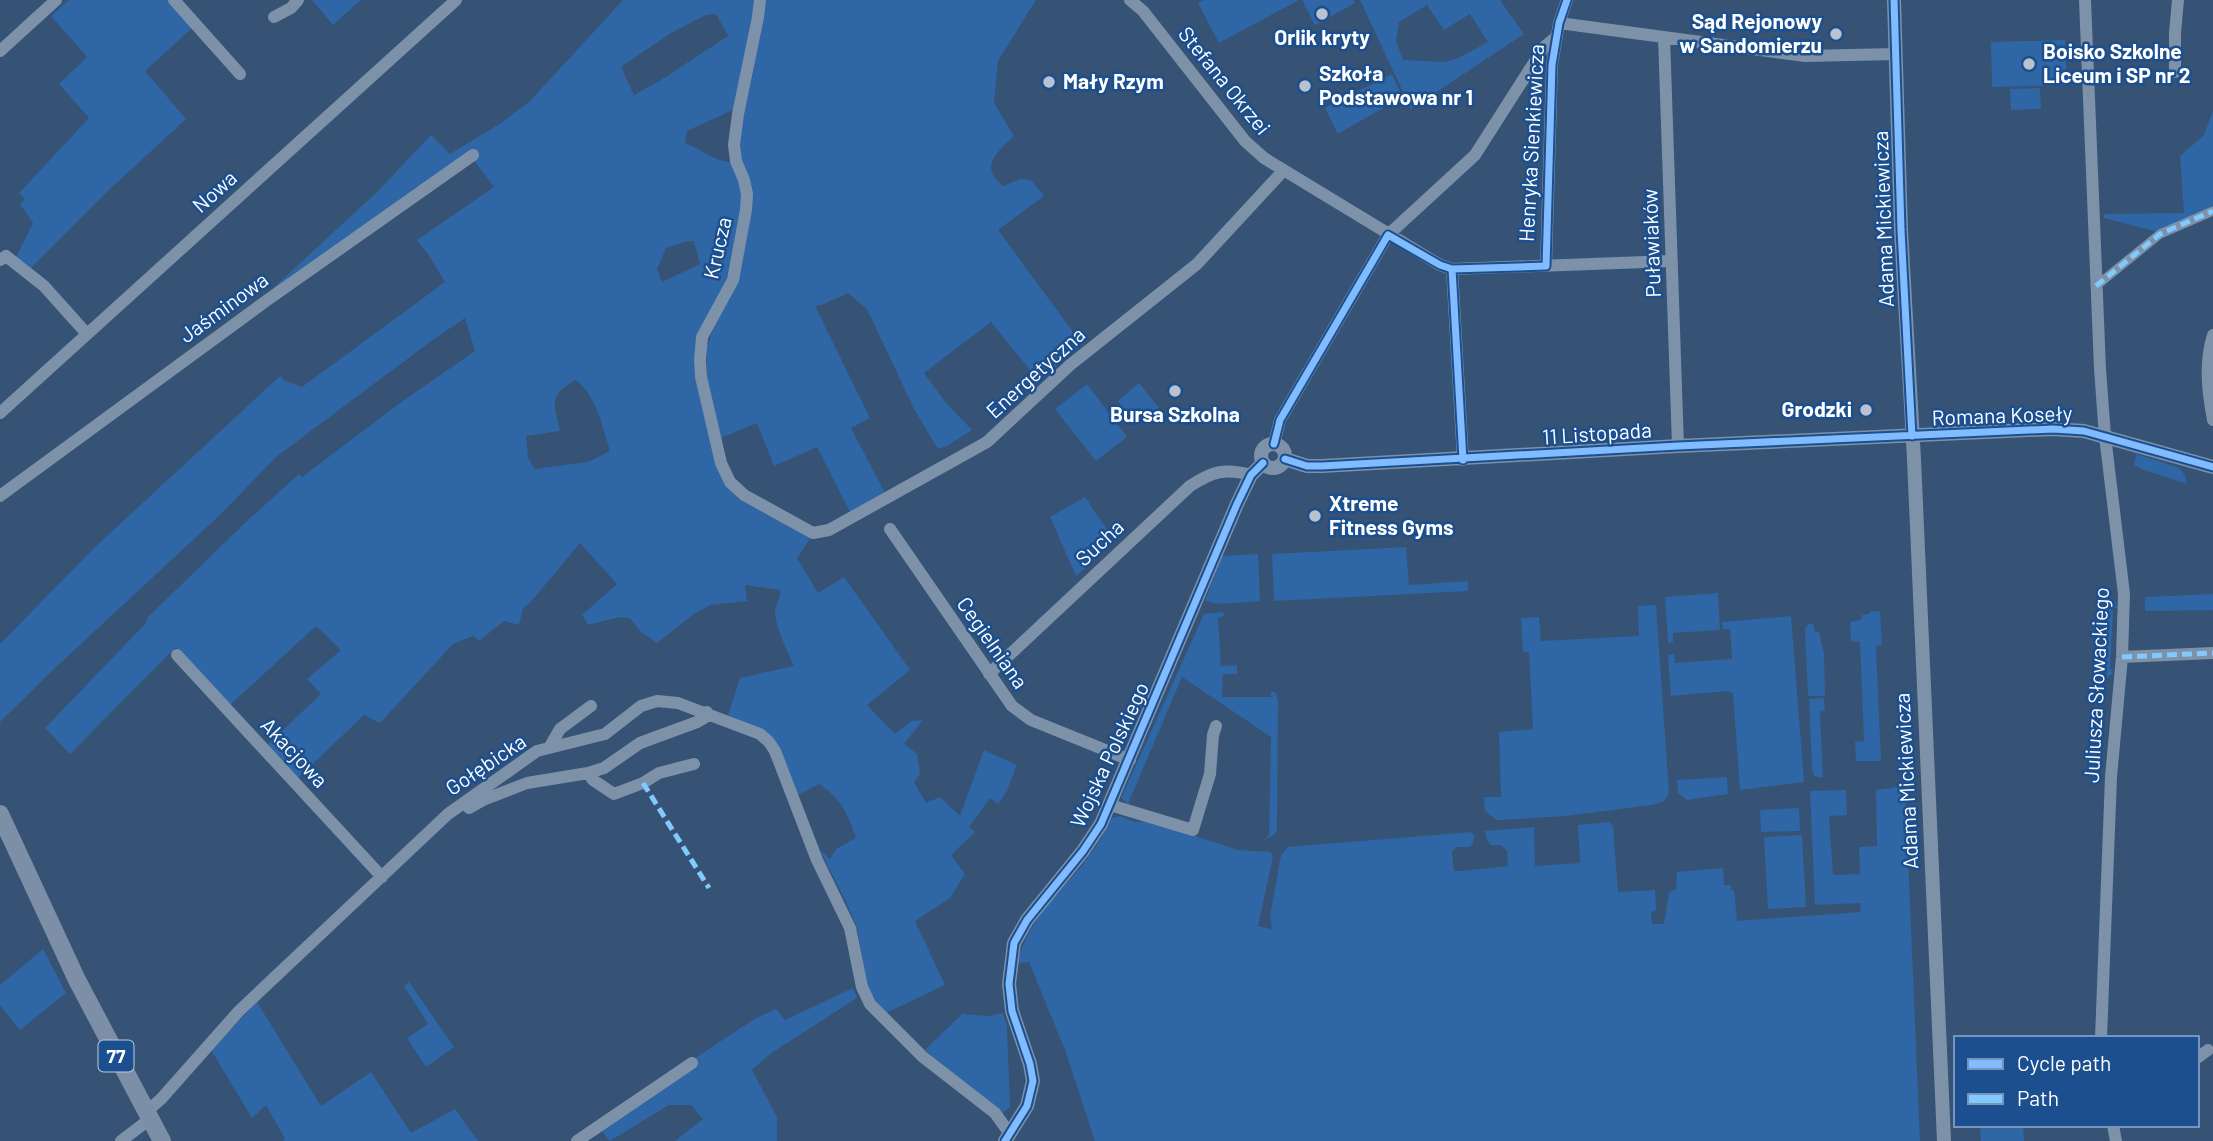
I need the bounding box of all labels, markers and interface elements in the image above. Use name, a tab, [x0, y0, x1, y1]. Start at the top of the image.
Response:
marker: Orlik kryty	[1314, 6, 1330, 22]
place label: Sąd Rejonowy w Sandomierzu	[1679, 8, 1822, 57]
street label: Stefana Okrzei	[1174, 21, 1276, 139]
place label: Orlik kryty	[1274, 24, 1370, 49]
marker: Sąd Rejonowy w Sandomierzu	[1828, 26, 1844, 42]
place label: Boisko Szkolne Liceum i SP nr 2	[2043, 38, 2190, 87]
street label: Henryka Sienkiewicza	[1513, 43, 1548, 242]
marker: Boisko Szkolne Liceum i SP nr 2	[2021, 56, 2037, 72]
place label: Szkoła Podstawowa nr 1	[1319, 60, 1473, 109]
place label: Mały Rzym	[1063, 68, 1164, 93]
marker: Mały Rzym	[1041, 74, 1057, 90]
marker: Szkoła Podstawowa nr 1	[1297, 78, 1313, 94]
street label: Adama Mickiewicza	[1867, 130, 1898, 308]
street label: Nowa	[187, 165, 241, 217]
street label: Puławiaków	[1636, 188, 1665, 298]
street label: Krucza	[697, 214, 736, 281]
street label: Jaśminowa	[174, 266, 272, 347]
street label: Energetyczna	[981, 321, 1089, 423]
marker: Bursa Szkolna	[1167, 383, 1183, 399]
place label: Grodzki	[1782, 396, 1852, 421]
street label: Romana Koseły	[1931, 400, 2073, 429]
place label: Bursa Szkolna	[1110, 401, 1240, 426]
marker: Grodzki	[1858, 402, 1874, 418]
street label: 11 Listopada	[1541, 416, 1652, 449]
place label: Xtreme Fitness Gyms	[1329, 490, 1454, 539]
marker: Xtreme Fitness Gyms	[1307, 508, 1323, 524]
street label: Sucha	[1070, 513, 1128, 570]
street label: Juliusza Słowackiego	[2078, 586, 2113, 783]
street label: Cegielniana	[953, 592, 1034, 693]
street label: Wojska Polskiego	[1064, 678, 1153, 831]
street label: Adama Mickiewicza	[1888, 692, 1923, 870]
street label: Akacjowa	[256, 712, 334, 792]
street label: Gołębicka	[440, 728, 530, 800]
legend	[1954, 1036, 2199, 1127]
road number: 77	[99, 1040, 134, 1072]
text: Cycle path	[2017, 1050, 2111, 1075]
text: Path	[2017, 1085, 2059, 1110]

